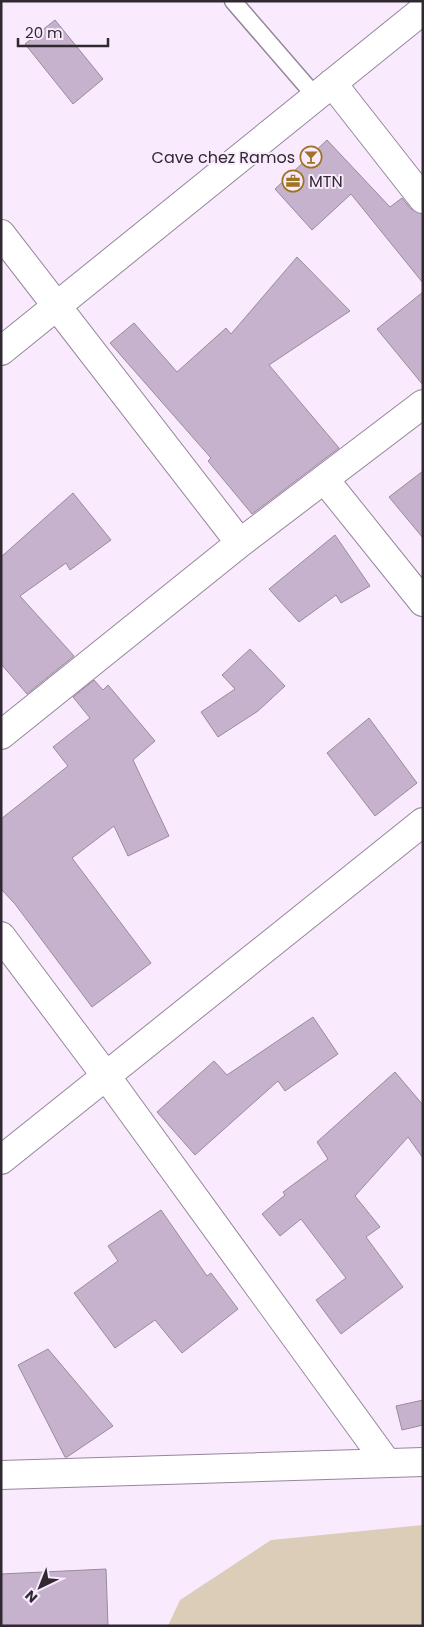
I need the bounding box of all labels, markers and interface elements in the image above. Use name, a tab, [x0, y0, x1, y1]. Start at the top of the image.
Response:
scale bar	[18, 15, 108, 47]
text: 20 m	[25, 22, 63, 43]
bar icon: Cave chez Ramos	[299, 145, 323, 169]
place label: Cave chez Ramos	[152, 146, 295, 169]
office icon: MTN	[281, 169, 305, 193]
place label: MTN	[309, 170, 343, 193]
north arrow	[15, 1562, 65, 1612]
text: N	[20, 1586, 42, 1607]

